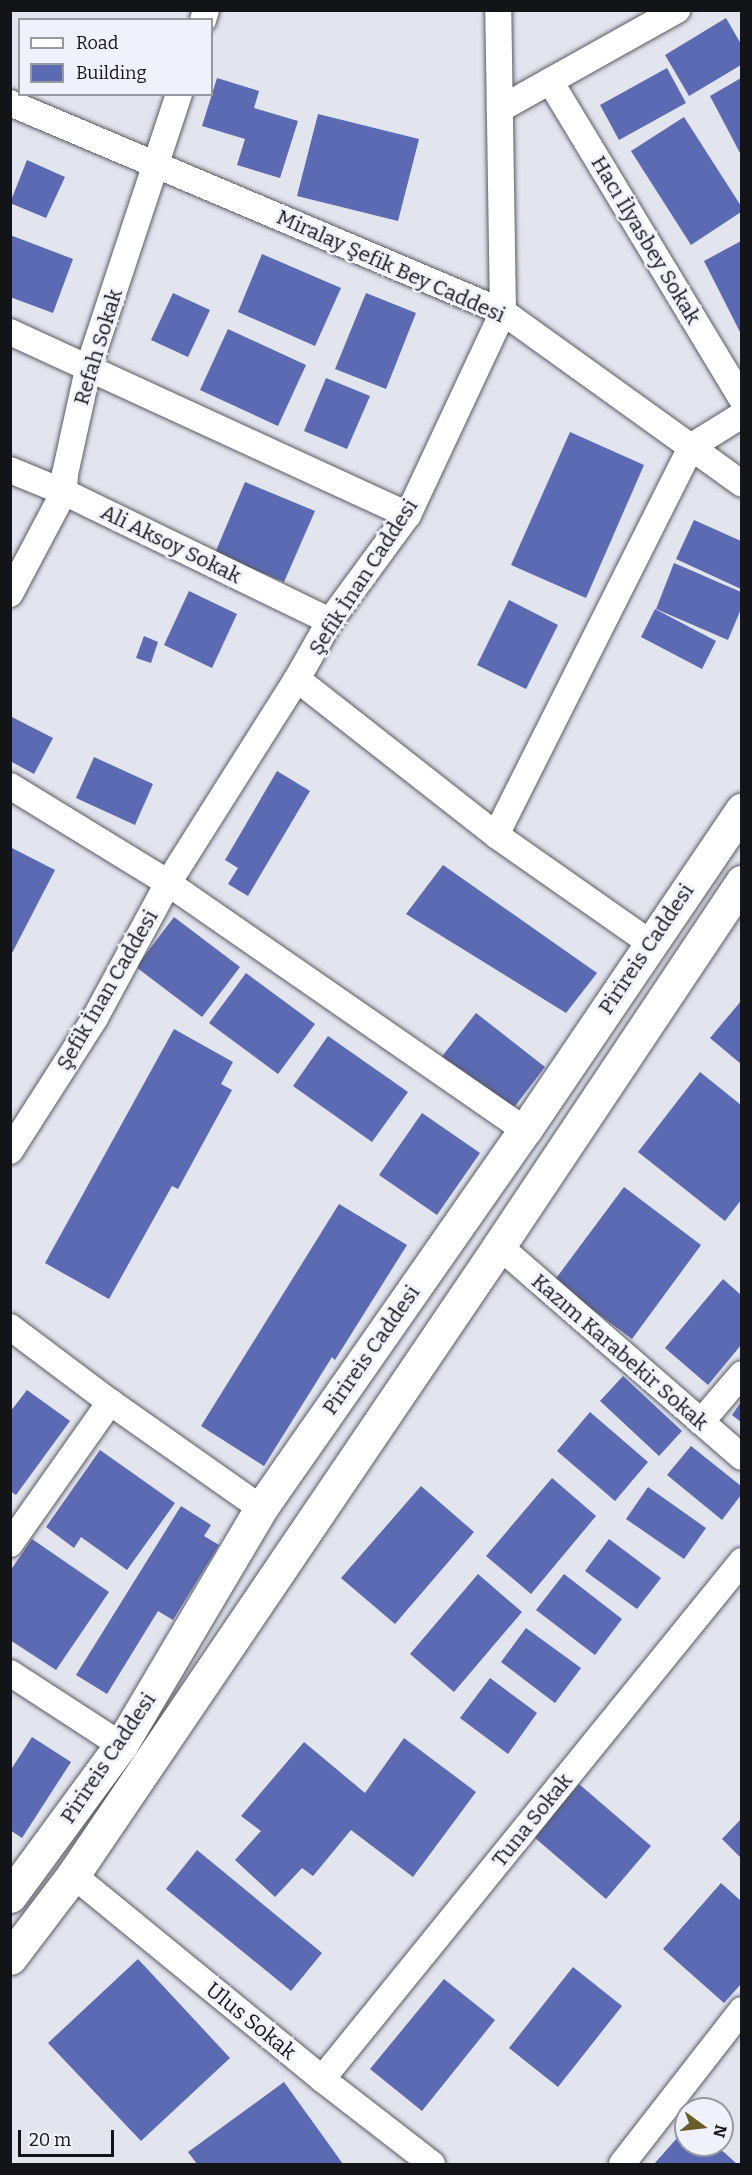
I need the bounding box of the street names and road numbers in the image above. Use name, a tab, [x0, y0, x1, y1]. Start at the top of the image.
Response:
street label: Hacı İlyasbey Sokak	[586, 151, 706, 329]
street label: Miralay Şefik Bey Caddesi	[273, 204, 509, 328]
street label: Refah Sokak	[68, 286, 128, 408]
street label: Şefik İnan Caddesi	[303, 494, 423, 660]
street label: Ali Aksoy Sokak	[97, 499, 245, 589]
street label: Pirireis Caddesi	[593, 879, 699, 1019]
street label: Şefik İnan Caddesi	[51, 905, 163, 1075]
street label: Kazım Karabekir Sokak	[527, 1268, 713, 1436]
street label: Pirireis Caddesi	[317, 1281, 425, 1419]
street label: Pirireis Caddesi	[55, 1688, 161, 1828]
street label: Tuna Sokak	[487, 1768, 577, 1872]
street label: Ulus Sokak	[201, 1977, 301, 2065]

